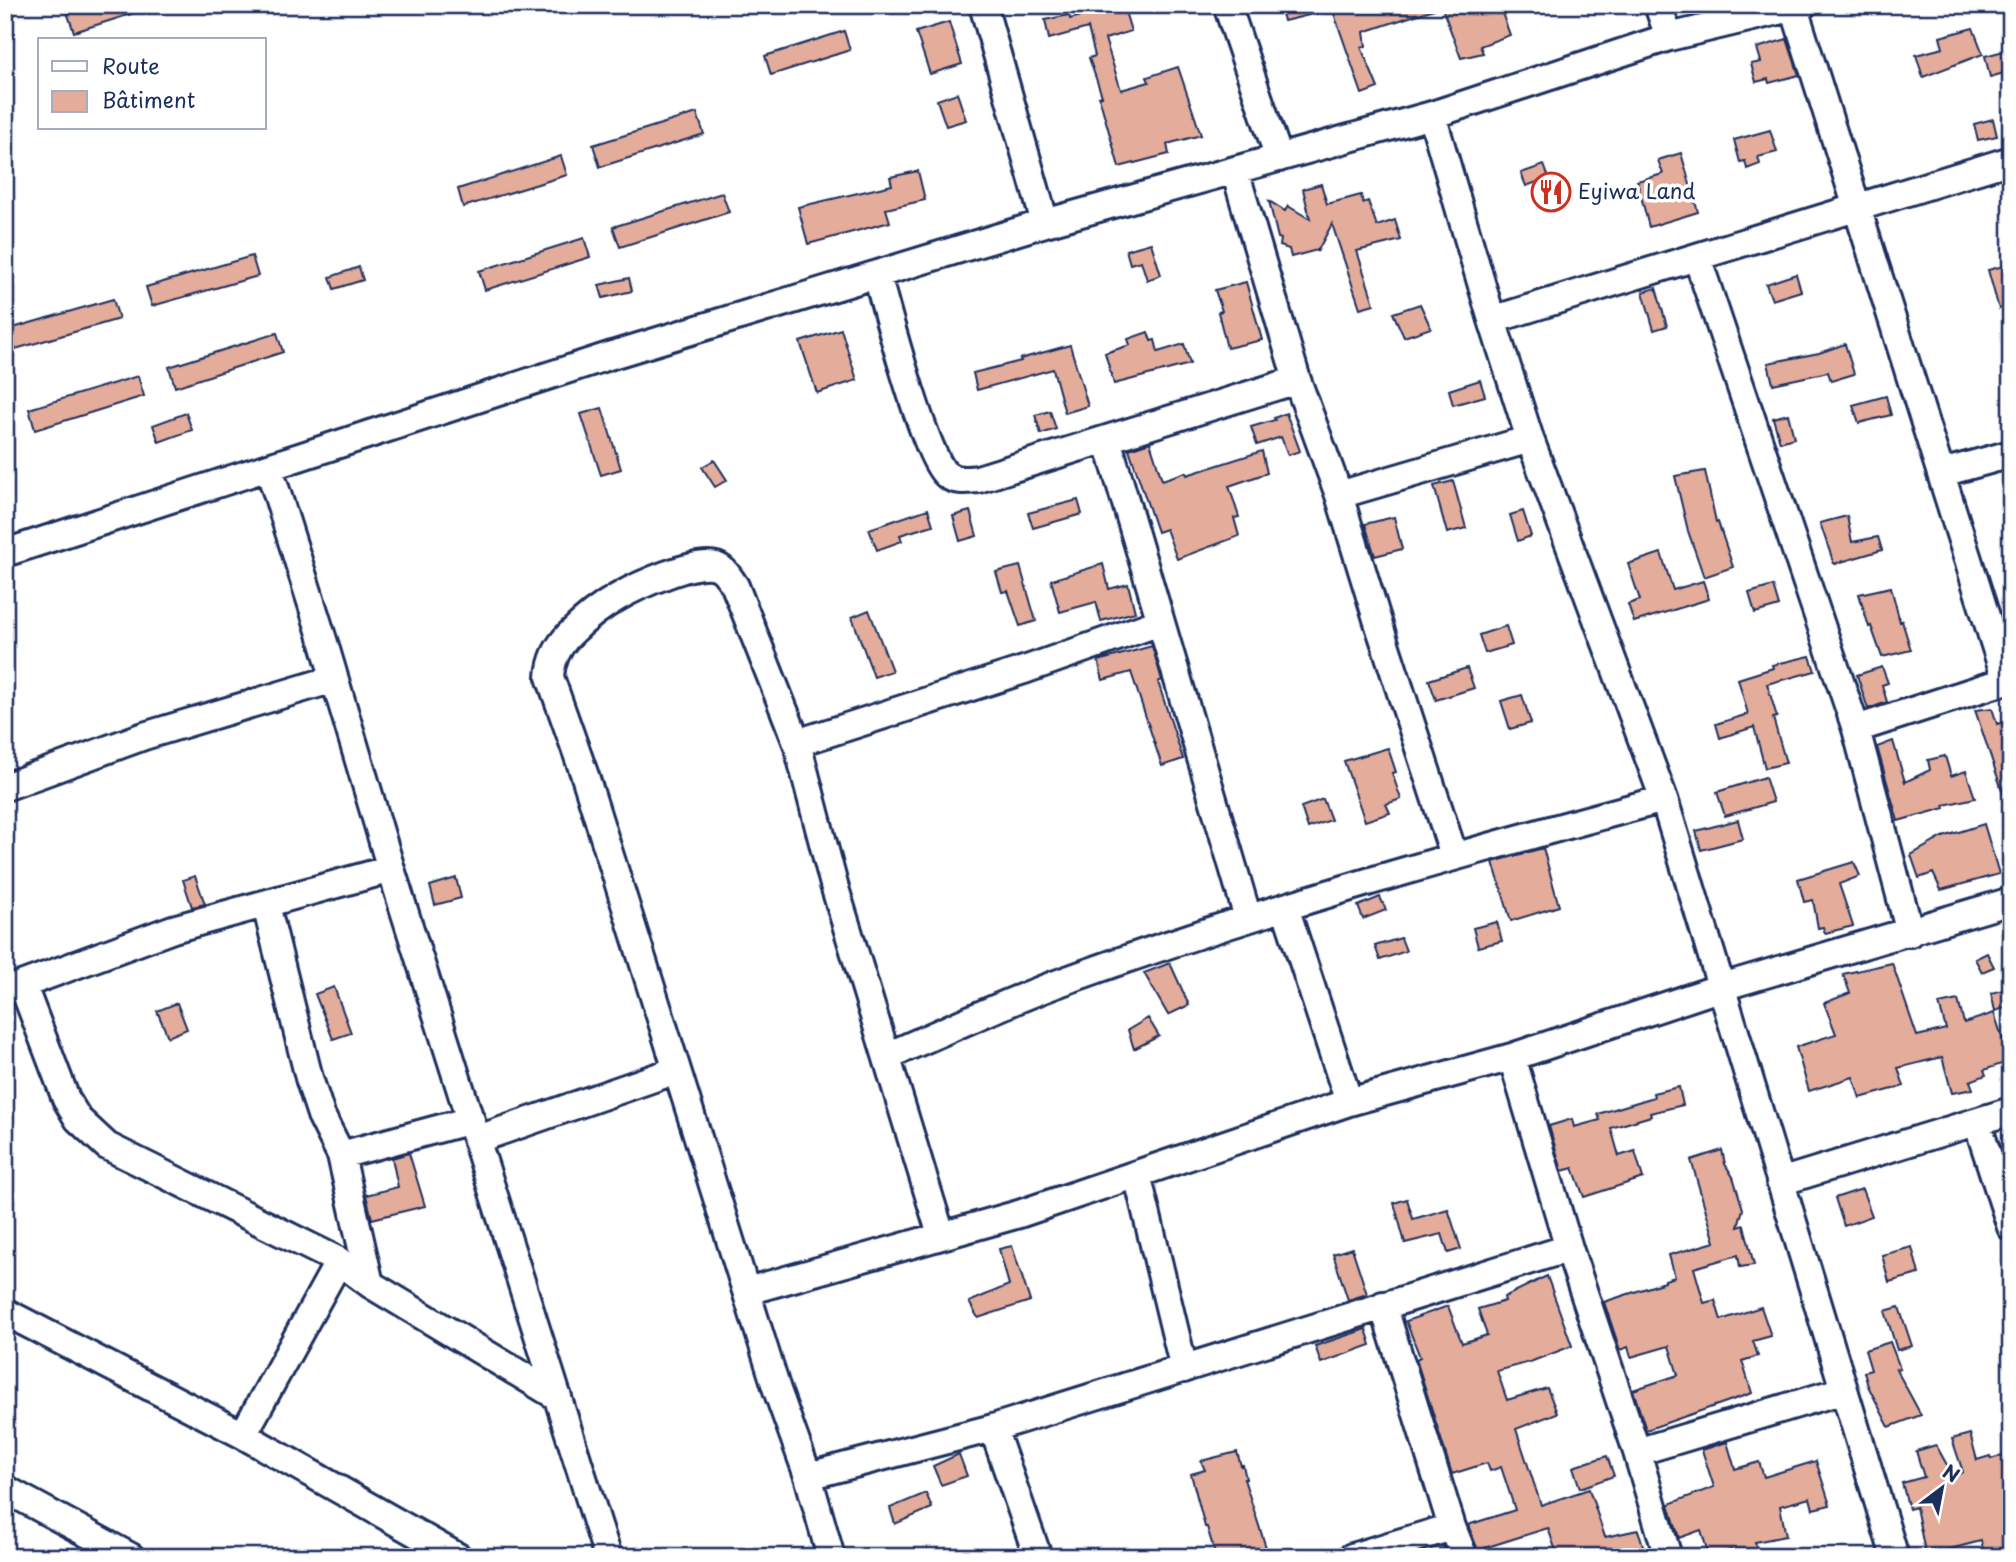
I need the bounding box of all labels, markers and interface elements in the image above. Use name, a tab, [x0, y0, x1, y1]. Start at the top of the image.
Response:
legend	[38, 38, 266, 130]
text: Route	[102, 49, 160, 81]
text: Bâtiment	[102, 83, 195, 115]
restaurant icon: Eyiwa Land	[1530, 171, 1572, 213]
place label: Eyiwa Land	[1578, 174, 1695, 206]
north arrow	[1908, 1454, 1978, 1524]
text: N	[1938, 1457, 1965, 1489]

